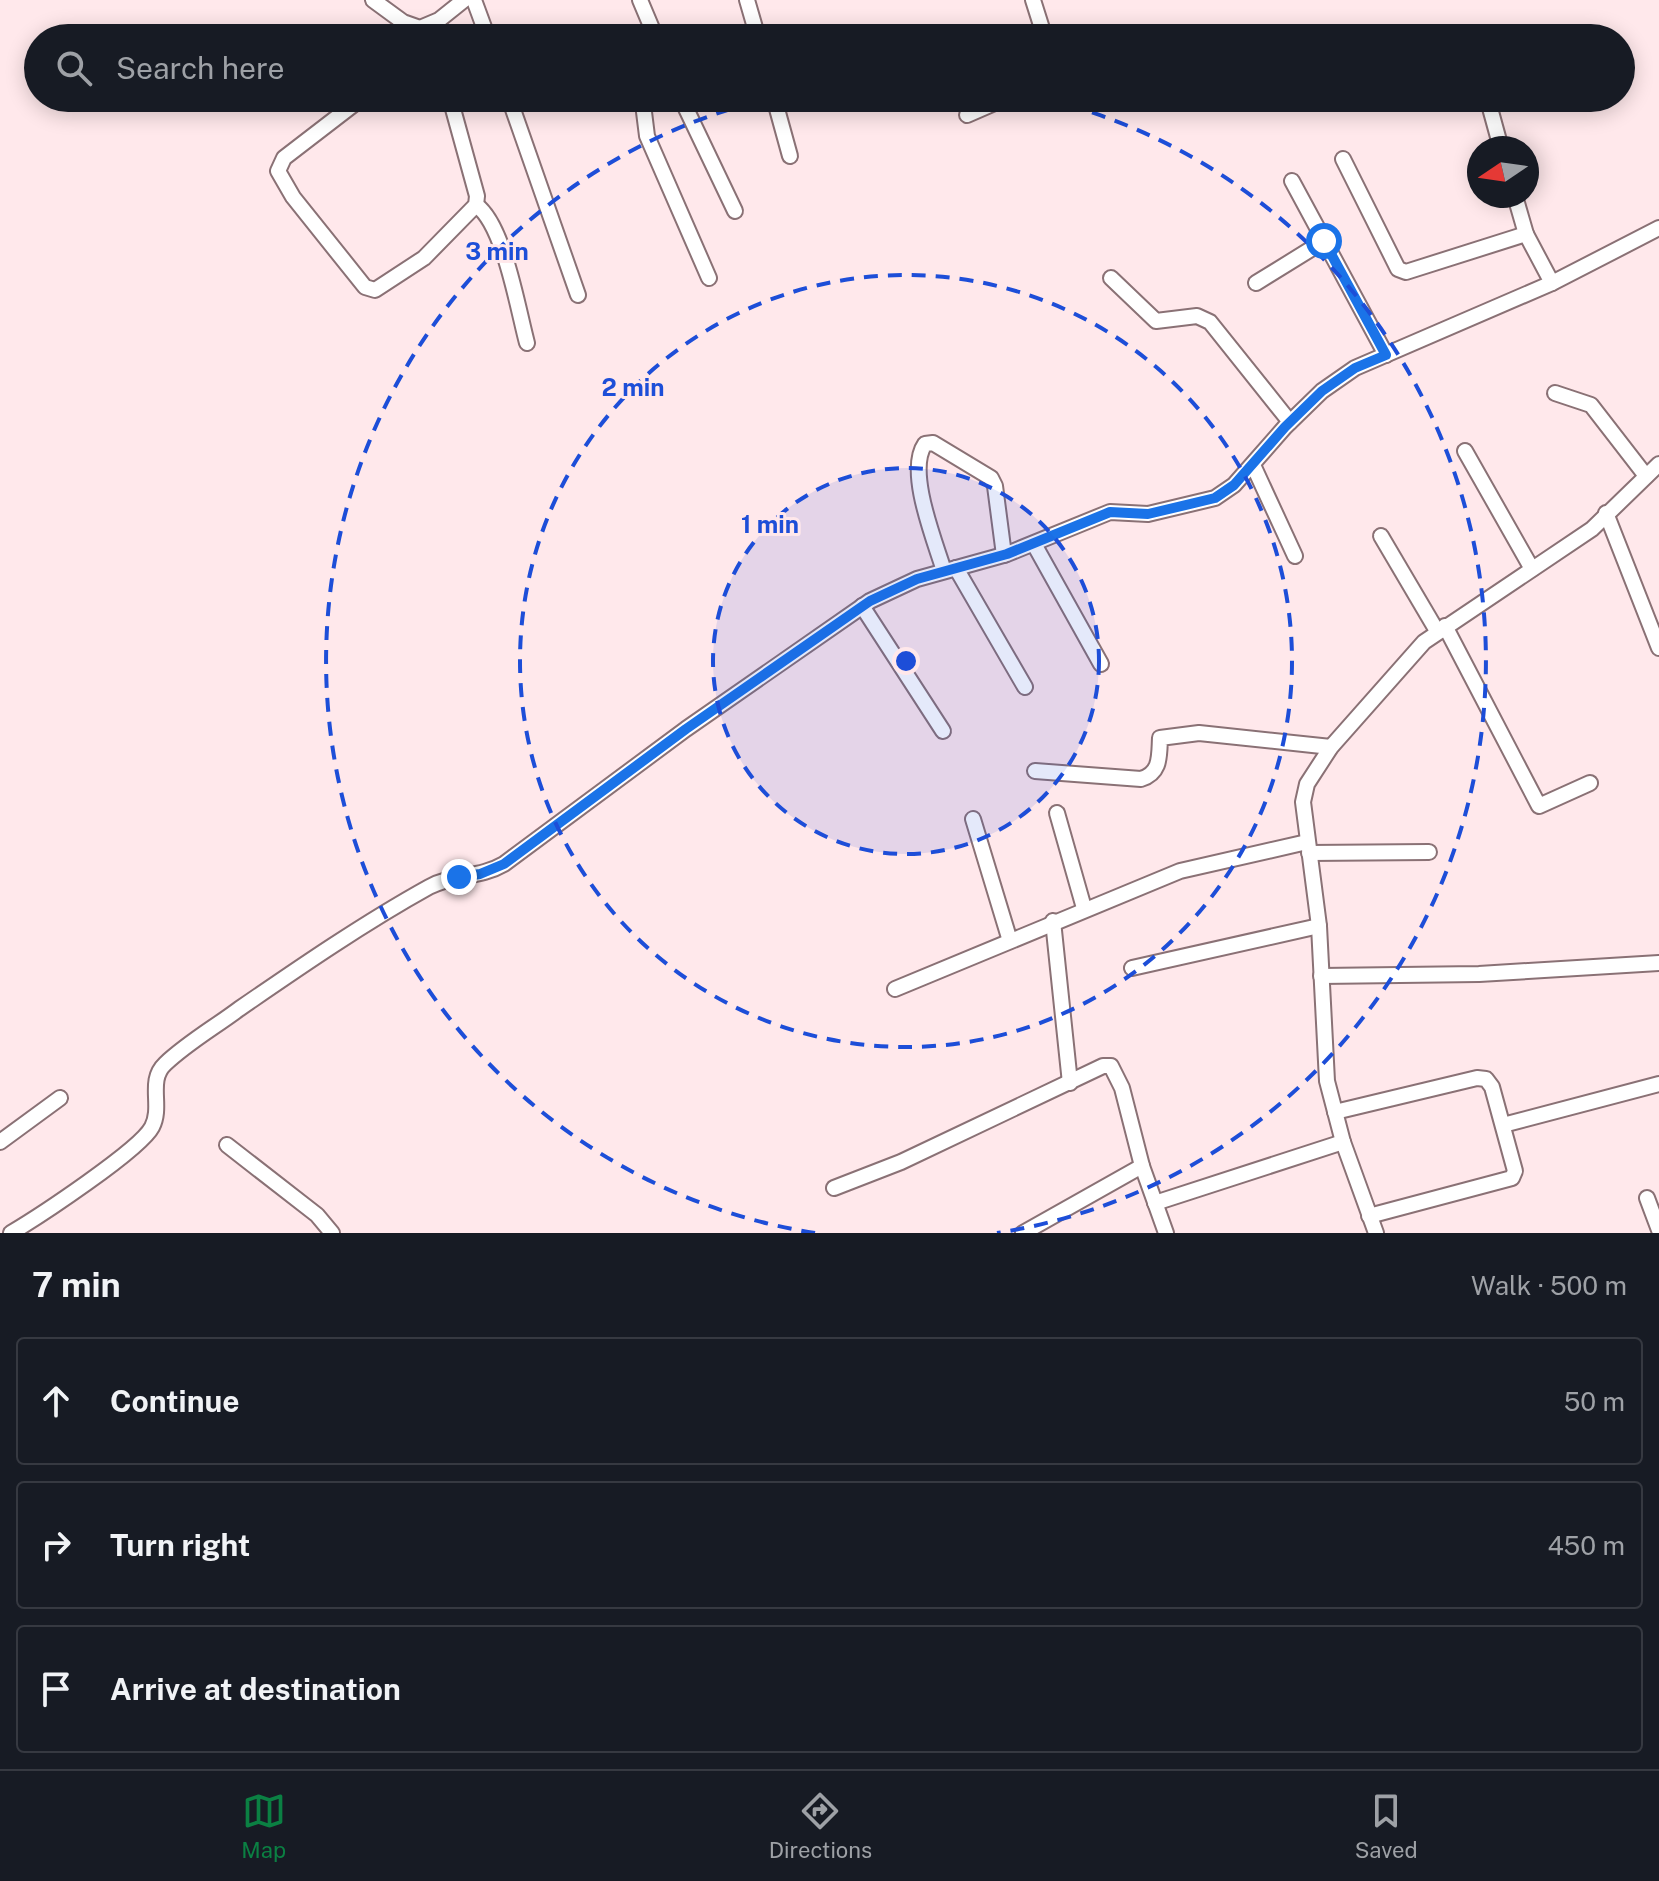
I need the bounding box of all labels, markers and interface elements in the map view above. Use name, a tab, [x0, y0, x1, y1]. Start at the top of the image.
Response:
search box	[24, 24, 1635, 112]
icon: search	[52, 46, 96, 90]
text: Search here	[116, 50, 284, 86]
north arrow	[1467, 136, 1539, 208]
route start	[1306, 223, 1342, 259]
text: 3 min	[465, 237, 529, 265]
text: 2 min	[602, 373, 664, 401]
text: 1 min	[741, 510, 799, 538]
centre of rings	[892, 647, 920, 675]
route end	[441, 859, 477, 895]
text: 7 min	[32, 1265, 121, 1305]
text: Walk · 500 m	[1471, 1270, 1627, 1301]
icon: ahead	[34, 1379, 78, 1423]
text: Continue	[110, 1383, 240, 1419]
text: 50 m	[1564, 1386, 1625, 1417]
icon: right	[34, 1523, 78, 1567]
text: Turn right	[110, 1527, 250, 1563]
text: 450 m	[1548, 1530, 1625, 1561]
icon: arrive	[34, 1667, 78, 1711]
text: Arrive at destination	[110, 1671, 401, 1707]
tab: Map	[241, 1789, 286, 1863]
tab: Directions	[769, 1789, 872, 1863]
tab: Saved	[1355, 1789, 1418, 1863]

